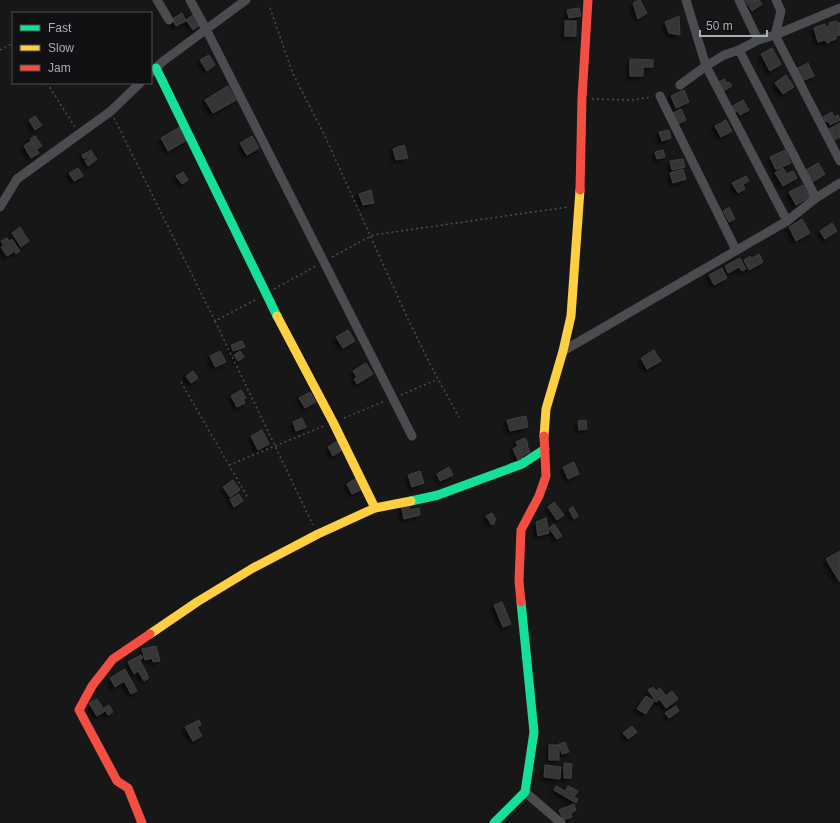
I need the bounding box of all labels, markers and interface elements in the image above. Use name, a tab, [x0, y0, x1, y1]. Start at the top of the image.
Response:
legend	[12, 12, 152, 84]
scale bar	[700, 12, 767, 38]
text: 50 m	[706, 19, 733, 33]
text: Fast	[48, 21, 72, 35]
text: Slow	[48, 41, 74, 55]
text: Jam	[48, 61, 71, 75]

